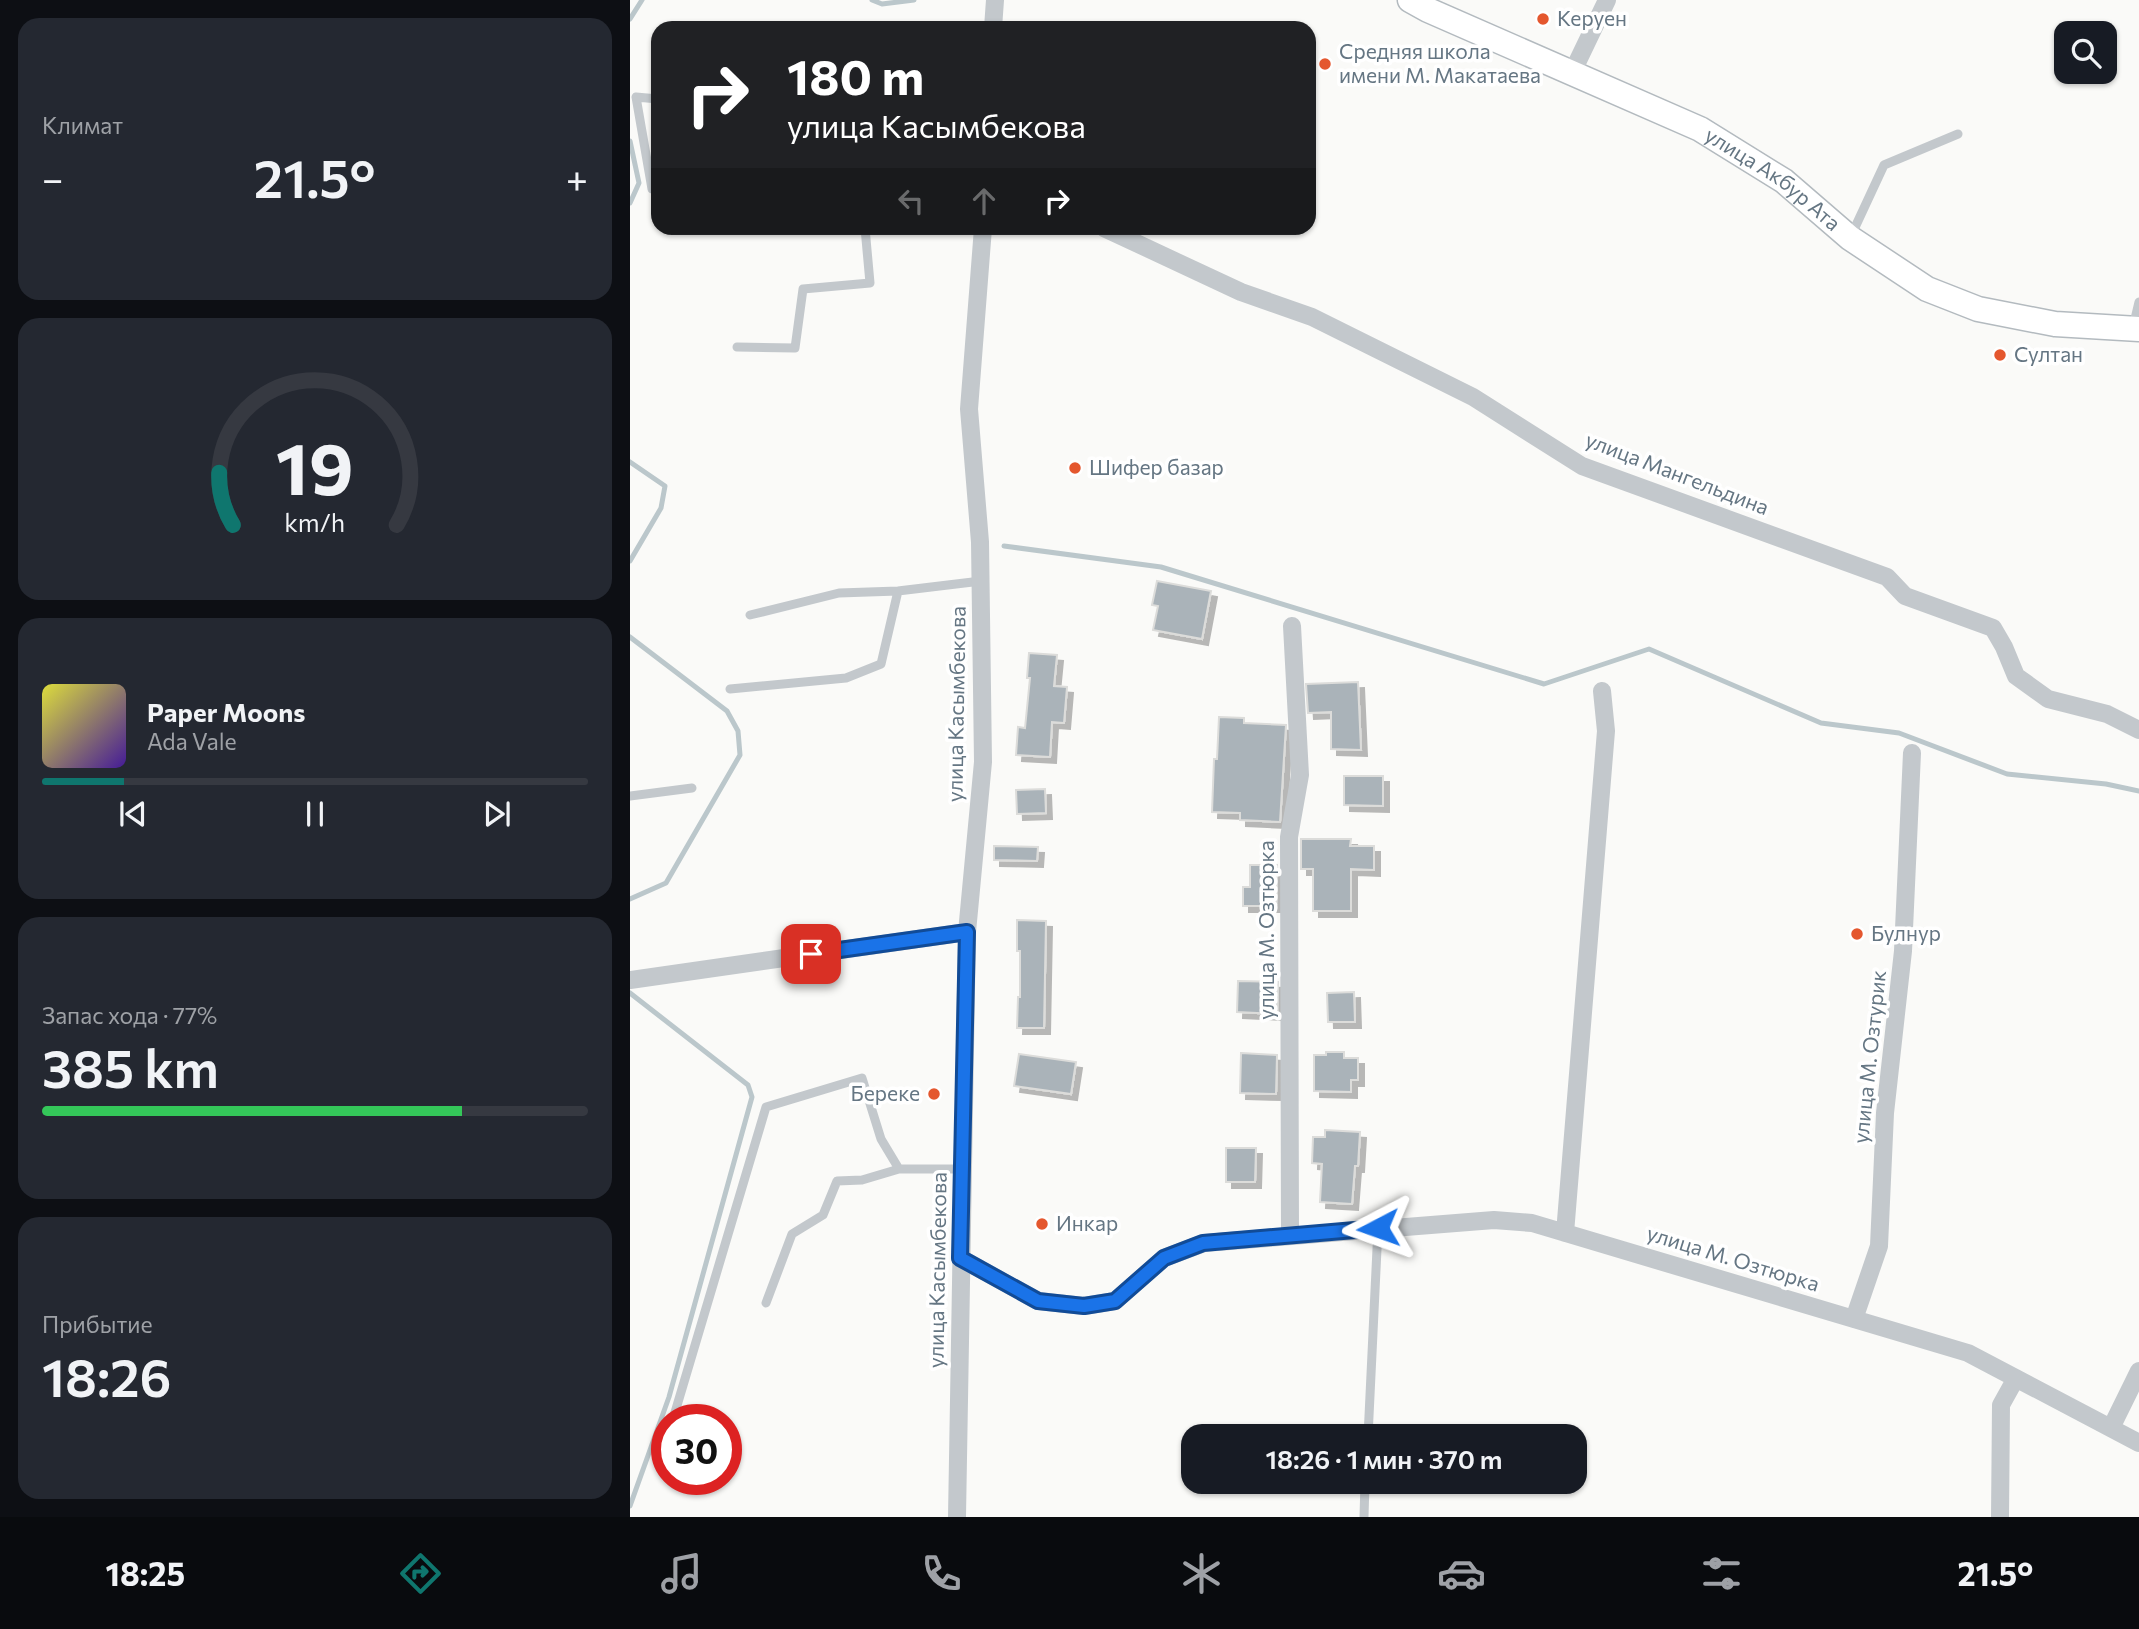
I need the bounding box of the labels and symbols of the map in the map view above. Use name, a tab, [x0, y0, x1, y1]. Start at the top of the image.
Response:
place label: Керуен	[1557, 5, 1627, 30]
marker: Керуен	[1535, 11, 1551, 27]
place label: Средняя школа имени М. Макатаева	[1339, 38, 1541, 87]
marker: Средняя школа имени М. Макатаева	[1317, 56, 1333, 72]
street label: улица Акбур Ата	[1701, 121, 1846, 235]
place label: Султан	[2014, 341, 2083, 366]
marker: Султан	[1992, 347, 2008, 363]
street label: улица Мангельдина	[1582, 426, 1773, 519]
place label: Шифер базар	[1089, 454, 1224, 479]
marker: Шифер базар	[1067, 460, 1083, 476]
street label: улица Касымбекова	[941, 606, 970, 802]
street label: улица М. Озтюрка	[1253, 840, 1278, 1020]
place label: Булнур	[1871, 920, 1941, 945]
pin	[781, 924, 841, 984]
marker: Булнур	[1849, 926, 1865, 942]
street label: улица М. Озтурик	[1847, 969, 1890, 1145]
place label: Береке	[851, 1080, 920, 1105]
marker: Береке	[926, 1086, 942, 1102]
street label: улица Касымбекова	[922, 1172, 951, 1368]
position arrow	[1341, 1191, 1415, 1265]
place label: Инкар	[1056, 1210, 1118, 1235]
marker: Инкар	[1034, 1216, 1050, 1232]
street label: улица М. Озтюрка	[1644, 1219, 1823, 1296]
speed limit sign: 30	[651, 1404, 742, 1495]

